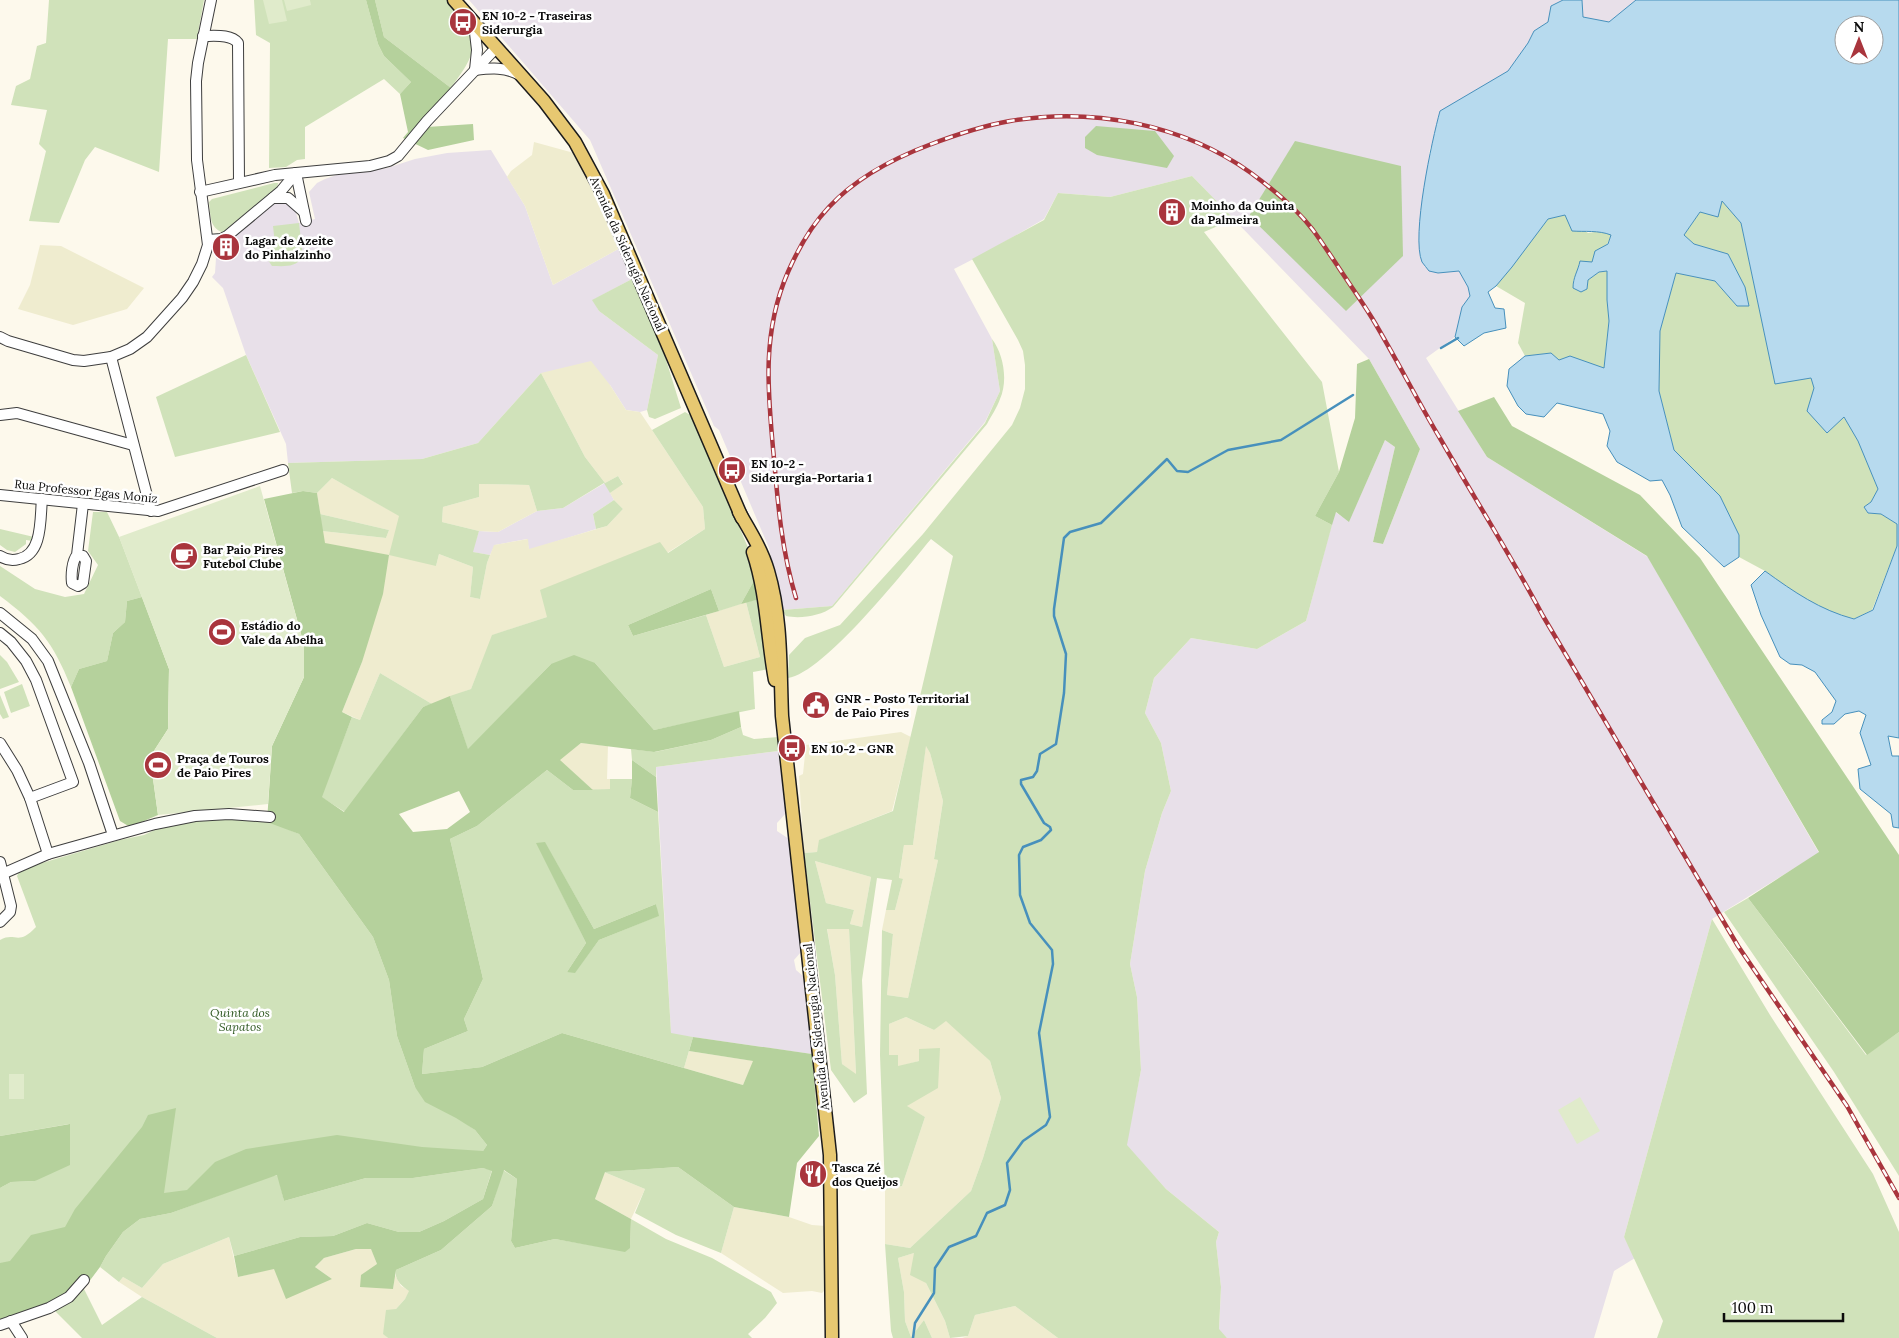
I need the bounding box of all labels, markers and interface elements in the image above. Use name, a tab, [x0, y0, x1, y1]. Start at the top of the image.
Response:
bus stop icon: EN 10-2 - Traseiras Siderurgia	[448, 7, 478, 37]
place label: EN 10-2 - Traseiras Siderurgia	[482, 8, 592, 37]
north arrow	[1834, 15, 1884, 65]
text: N	[1854, 18, 1865, 36]
street label: Avenida da Siderugia Nacional	[587, 173, 669, 334]
building icon: Moinho da Quinta da Palmeira	[1157, 197, 1187, 227]
place label: Moinho da Quinta da Palmeira	[1191, 198, 1295, 227]
building icon: Lagar de Azeite do Pinhalzinho	[211, 232, 241, 262]
place label: Lagar de Azeite do Pinhalzinho	[245, 233, 334, 262]
bus stop icon: EN 10-2 - Siderurgia-Portaria 1	[717, 455, 747, 485]
place label: EN 10-2 - Siderurgia-Portaria 1	[751, 456, 872, 485]
street label: Rua Professor Egas Moniz	[14, 476, 158, 506]
cafe icon: Bar Paio Pires Futebol Clube	[169, 541, 199, 571]
place label: Bar Paio Pires Futebol Clube	[203, 542, 284, 571]
sports icon: Estádio do Vale da Abelha	[207, 617, 237, 647]
place label: Estádio do Vale da Abelha	[241, 618, 324, 647]
public building icon: GNR - Posto Territorial de Paio Pires	[801, 690, 831, 720]
place label: GNR - Posto Territorial de Paio Pires	[835, 691, 969, 720]
bus stop icon: EN 10-2 - GNR	[777, 733, 807, 763]
place label: EN 10-2 - GNR	[811, 741, 894, 756]
sports icon: Praça de Touros de Paio Pires	[143, 750, 173, 780]
place label: Praça de Touros de Paio Pires	[177, 751, 269, 780]
street label: Avenida da Siderugia Nacional	[800, 943, 832, 1112]
park label: Quinta dos Sapatos	[210, 1005, 270, 1034]
restaurant icon: Tasca Zé dos Queijos	[798, 1159, 828, 1189]
place label: Tasca Zé dos Queijos	[832, 1160, 898, 1189]
scale bar	[1724, 1290, 1843, 1322]
text: 100 m	[1732, 1298, 1773, 1317]

